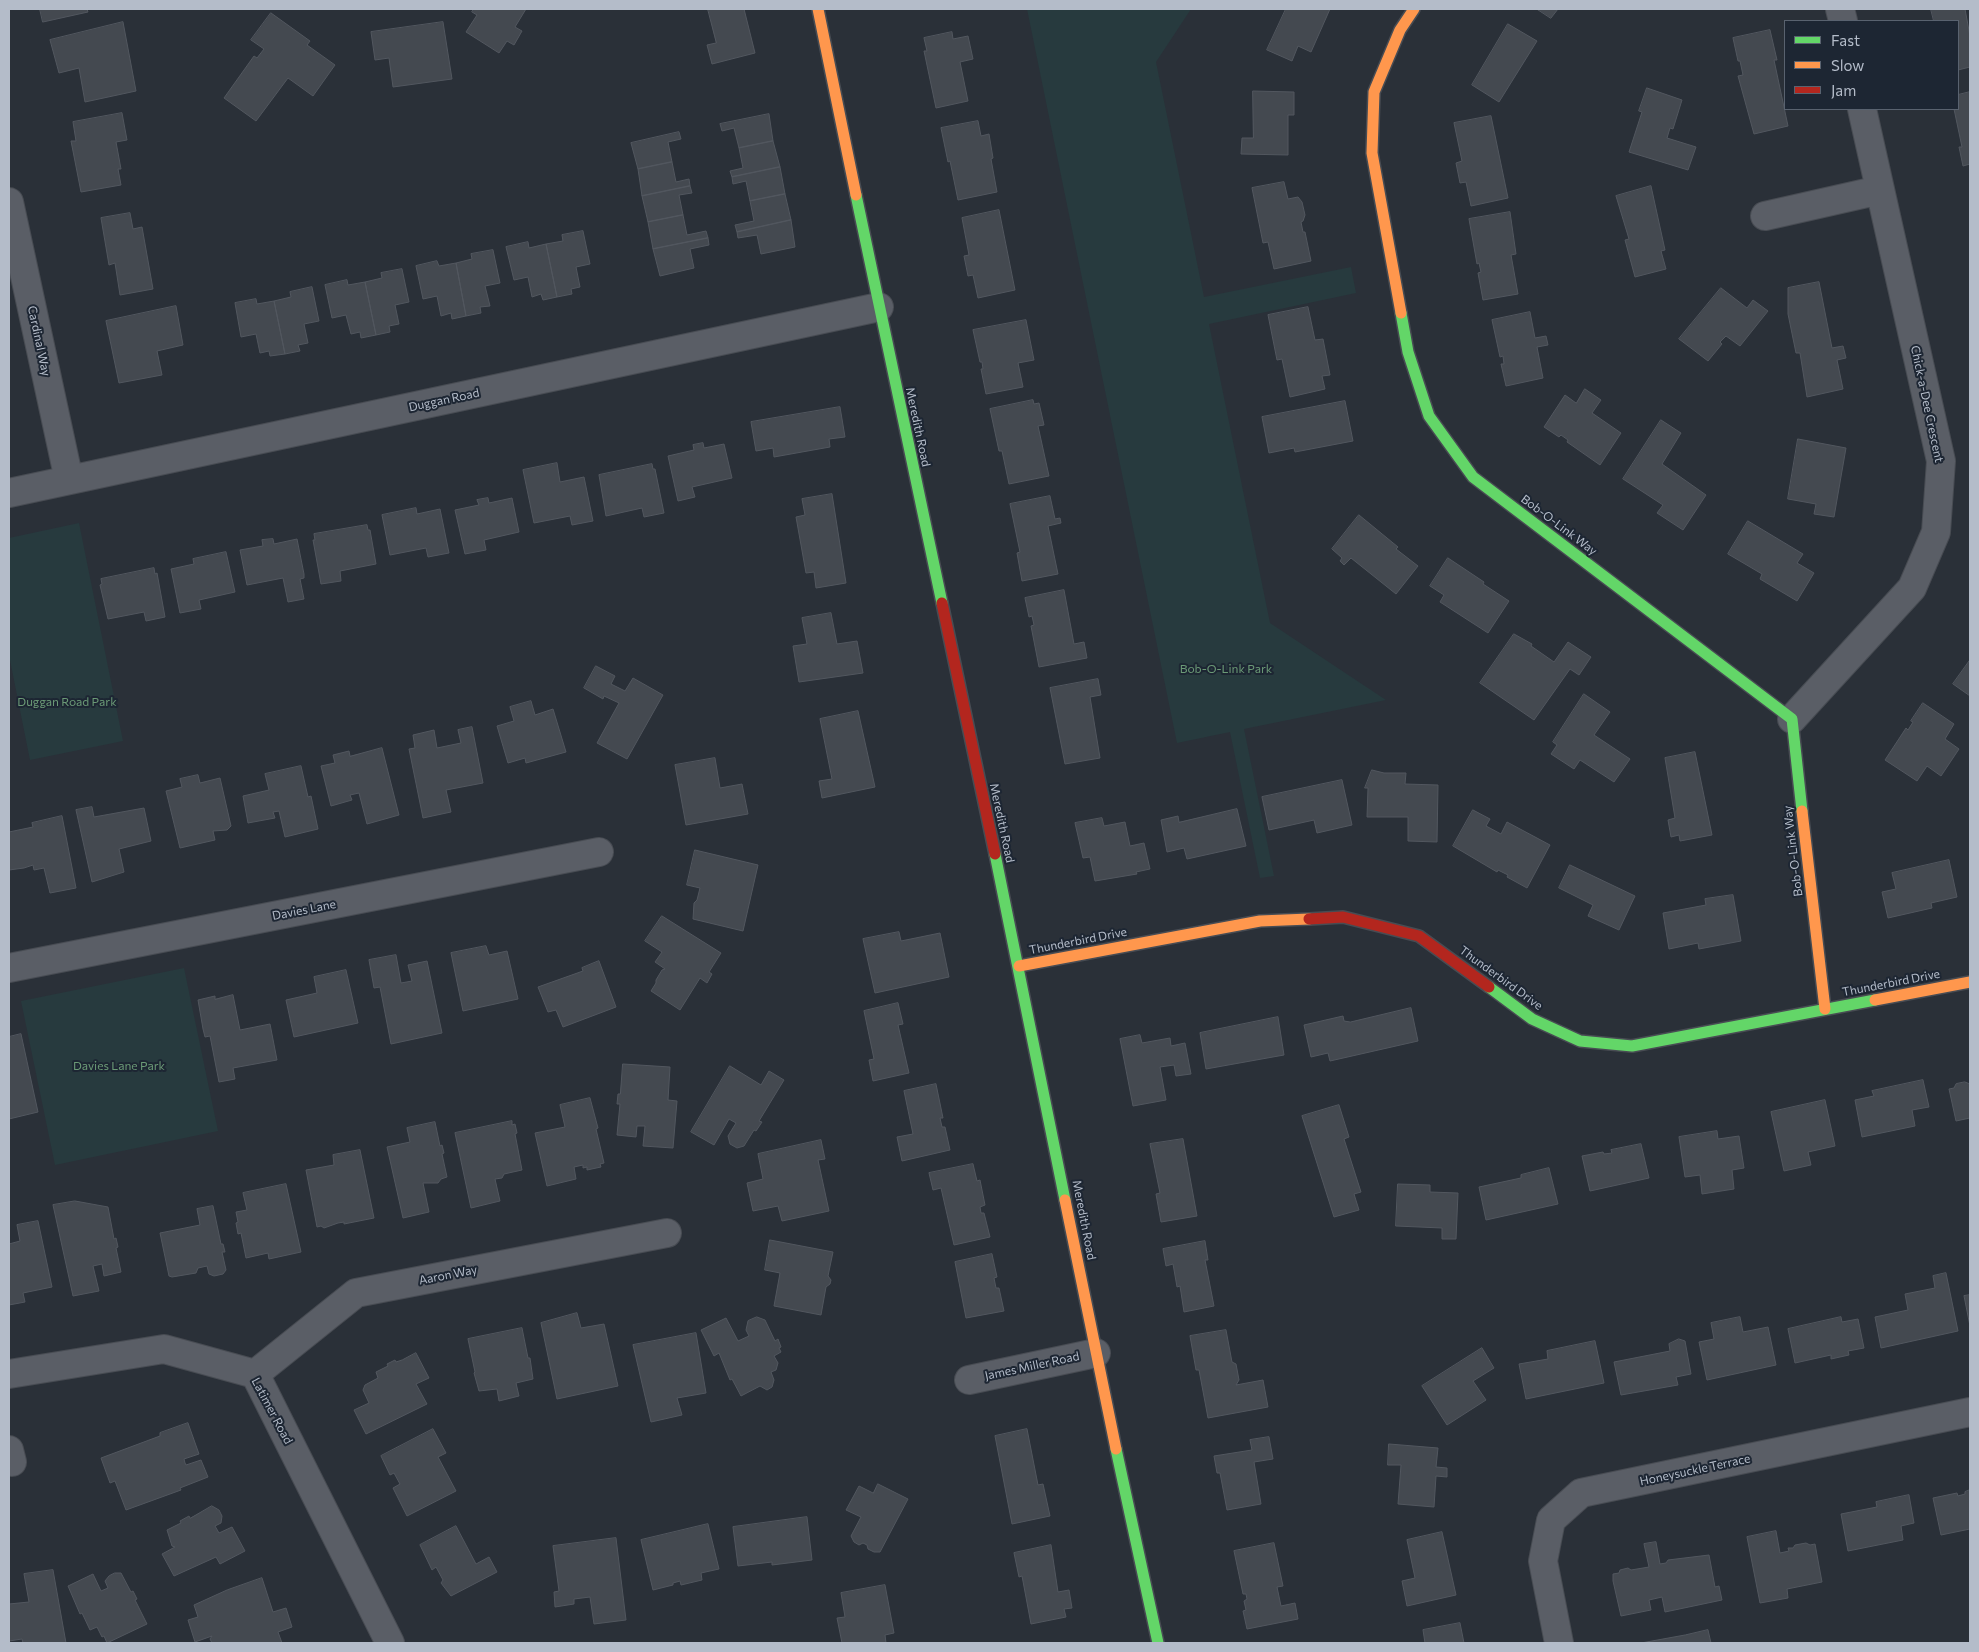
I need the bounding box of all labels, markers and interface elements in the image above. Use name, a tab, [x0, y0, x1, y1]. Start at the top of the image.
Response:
legend	[1784, 20, 1959, 110]
text: Fast	[1831, 31, 1860, 49]
text: Slow	[1831, 56, 1864, 74]
text: Jam	[1831, 81, 1856, 99]
street label: Cardinal Way	[25, 305, 53, 377]
street label: Chick-a-Dee Crescent	[1908, 344, 1946, 464]
street label: Duggan Road	[407, 385, 481, 415]
street label: Meredith Road	[903, 386, 933, 468]
street label: Bob-O-Link Way	[1518, 492, 1600, 558]
park label: Bob-O-Link Park	[1180, 662, 1272, 676]
park label: Duggan Road Park	[17, 695, 117, 709]
street label: Meredith Road	[987, 782, 1017, 864]
street label: Bob-O-Link Way	[1780, 805, 1806, 897]
street label: Davies Lane	[271, 897, 337, 923]
street label: Thunderbird Drive	[1028, 924, 1128, 958]
street label: Thunderbird Drive	[1457, 943, 1545, 1013]
street label: Thunderbird Drive	[1841, 966, 1941, 1000]
park label: Davies Lane Park	[73, 1059, 165, 1073]
street label: Meredith Road	[1069, 1179, 1099, 1261]
street label: Aaron Way	[418, 1262, 478, 1288]
street label: James Miller Road	[983, 1349, 1081, 1383]
street label: Latimer Road	[248, 1375, 296, 1447]
street label: Honeysuckle Terrace	[1638, 1451, 1752, 1489]

